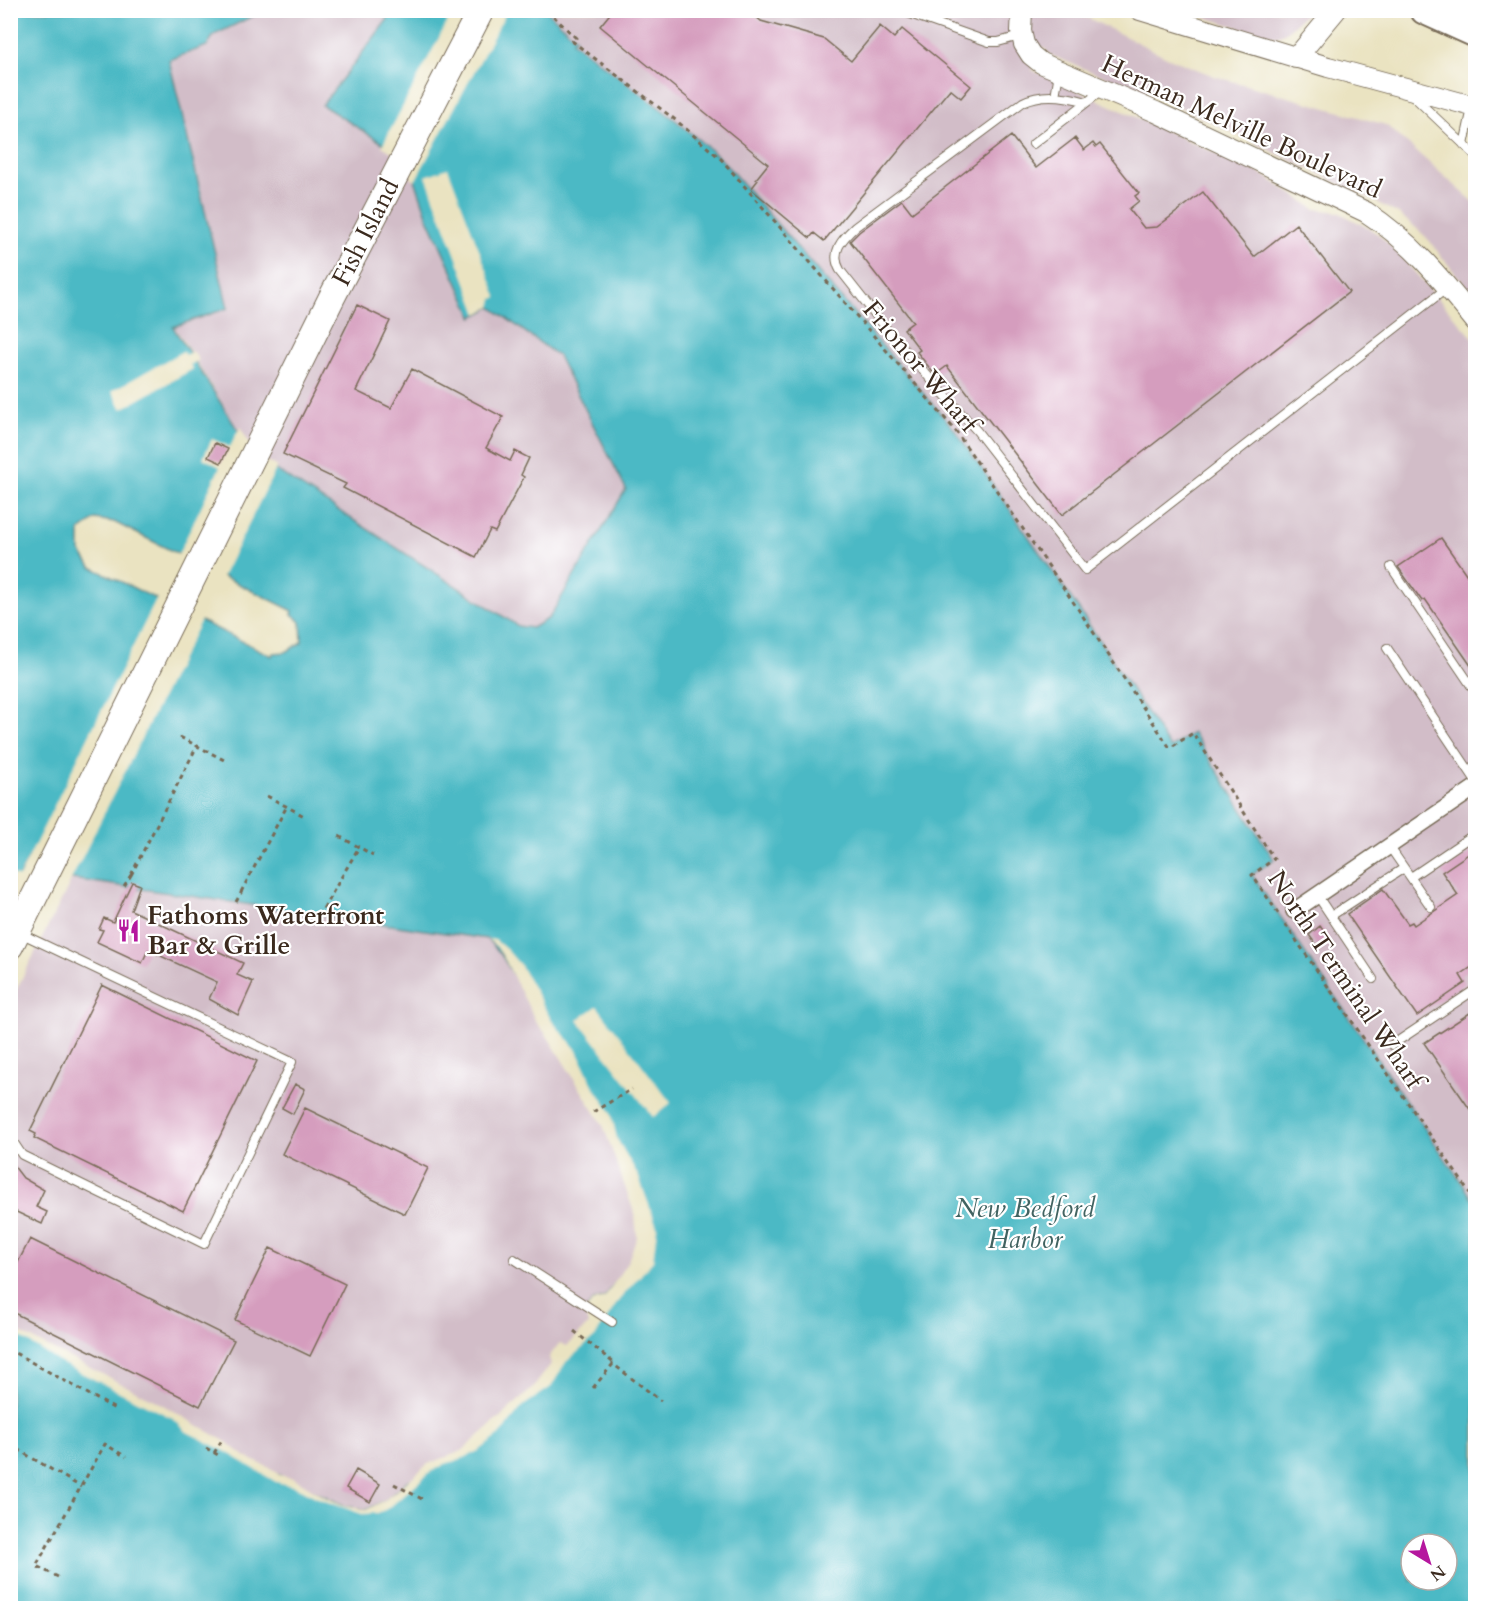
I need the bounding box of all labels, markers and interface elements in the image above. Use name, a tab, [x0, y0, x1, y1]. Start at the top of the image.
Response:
street label: Herman Melville Boulevard	[1096, 46, 1388, 207]
street label: Fish Island	[323, 172, 407, 292]
street label: Frionor Wharf	[855, 293, 989, 443]
street label: North Terminal Wharf	[1259, 863, 1434, 1099]
place label: Fathoms Waterfront Bar & Grille	[147, 898, 384, 963]
restaurant icon: Fathoms Waterfront Bar & Grille	[116, 917, 142, 943]
water label: New Bedford Harbor	[955, 1190, 1096, 1258]
north arrow	[1399, 1532, 1459, 1592]
text: N	[1425, 1560, 1450, 1586]

